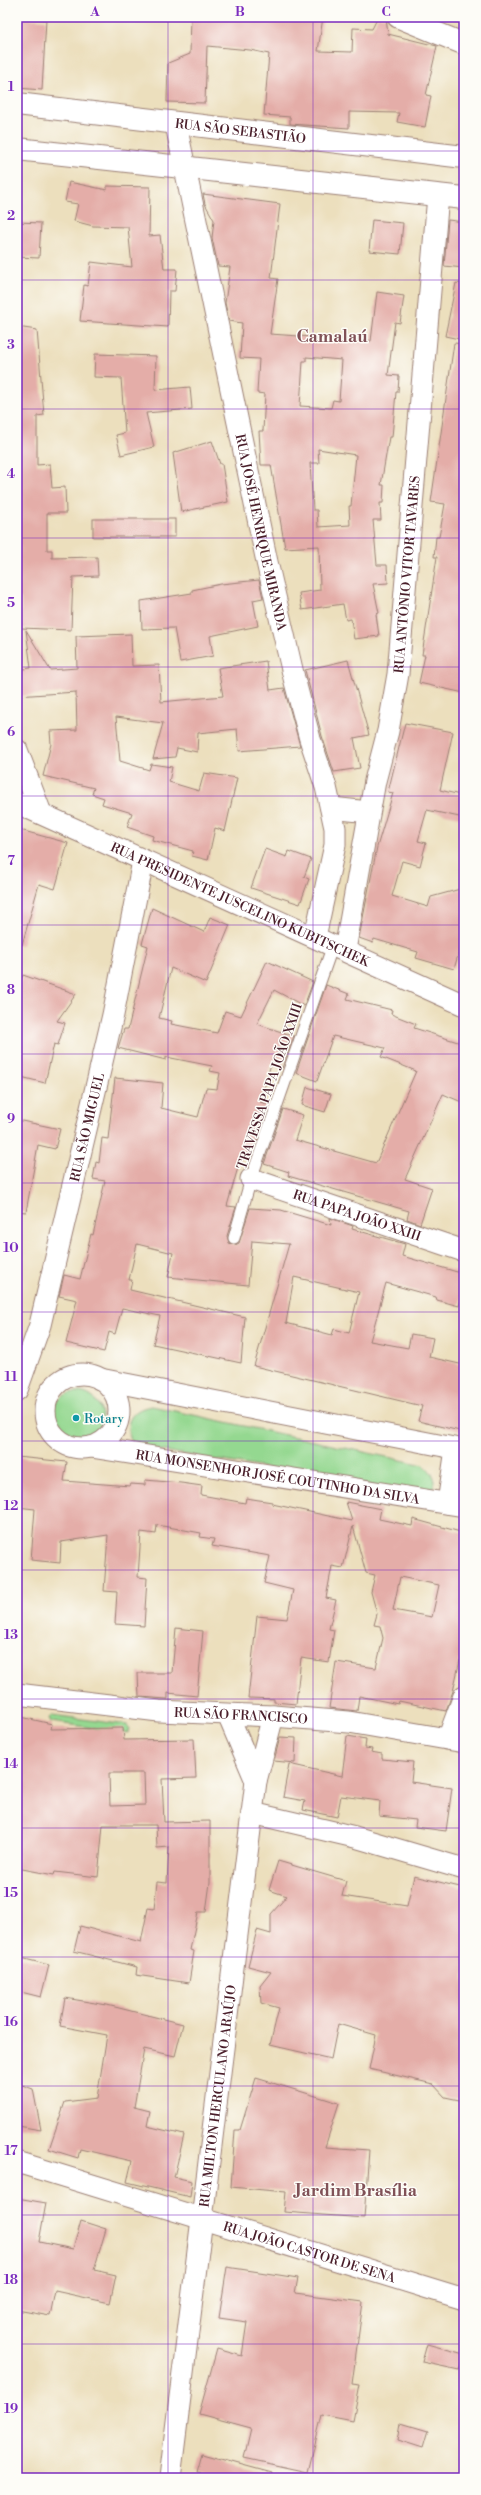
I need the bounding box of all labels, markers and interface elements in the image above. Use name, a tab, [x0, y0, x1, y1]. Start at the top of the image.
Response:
text: A	[89, 4, 100, 20]
text: B	[235, 4, 245, 20]
text: C	[381, 4, 391, 20]
text: 1	[8, 79, 15, 95]
street label: RUA SÃO SEBASTIÃO	[174, 116, 307, 147]
text: 2	[7, 208, 15, 224]
district label: Camalaú	[296, 326, 368, 348]
text: 3	[7, 337, 15, 353]
street label: RUA JOSÉ HENRIQUE MIRANDA	[232, 432, 290, 633]
text: 4	[7, 466, 16, 482]
street label: RUA ANTÔNIO VITOR TAVARES	[391, 475, 424, 674]
text: 5	[7, 595, 15, 611]
text: 6	[7, 724, 15, 740]
street label: RUA PRESIDENTE JUSCELINO KUBITSCHEK	[108, 839, 373, 971]
text: 7	[7, 853, 15, 869]
text: 8	[7, 982, 15, 998]
street label: TRAVESSA PAPA JOÃO XXIII	[233, 1001, 306, 1172]
street label: RUA SÃO MIGUEL	[67, 1071, 108, 1183]
text: 9	[7, 1111, 15, 1127]
street label: RUA PAPA JOÃO XXIII	[291, 1187, 423, 1245]
text: 10	[3, 1240, 19, 1256]
text: 11	[5, 1369, 18, 1385]
place label: Rotary	[84, 1411, 125, 1427]
marker: Rotary	[71, 1413, 81, 1423]
street label: RUA MONSENHOR JOSÉ COUTINHO DA SILVA	[134, 1447, 422, 1508]
text: 12	[4, 1498, 18, 1514]
text: 13	[4, 1627, 18, 1643]
street label: RUA SÃO FRANCISCO	[174, 1705, 308, 1728]
text: 14	[4, 1756, 18, 1772]
text: 15	[4, 1885, 18, 1901]
street label: RUA MILTON HERCULANO ARAÚJO	[196, 1984, 240, 2208]
text: 16	[4, 2014, 18, 2030]
text: 17	[4, 2143, 18, 2159]
district label: Jardim Brasília	[293, 2180, 418, 2202]
street label: RUA JOÃO CASTOR DE SENA	[221, 2219, 398, 2287]
text: 18	[4, 2272, 18, 2288]
text: 19	[4, 2401, 18, 2417]

